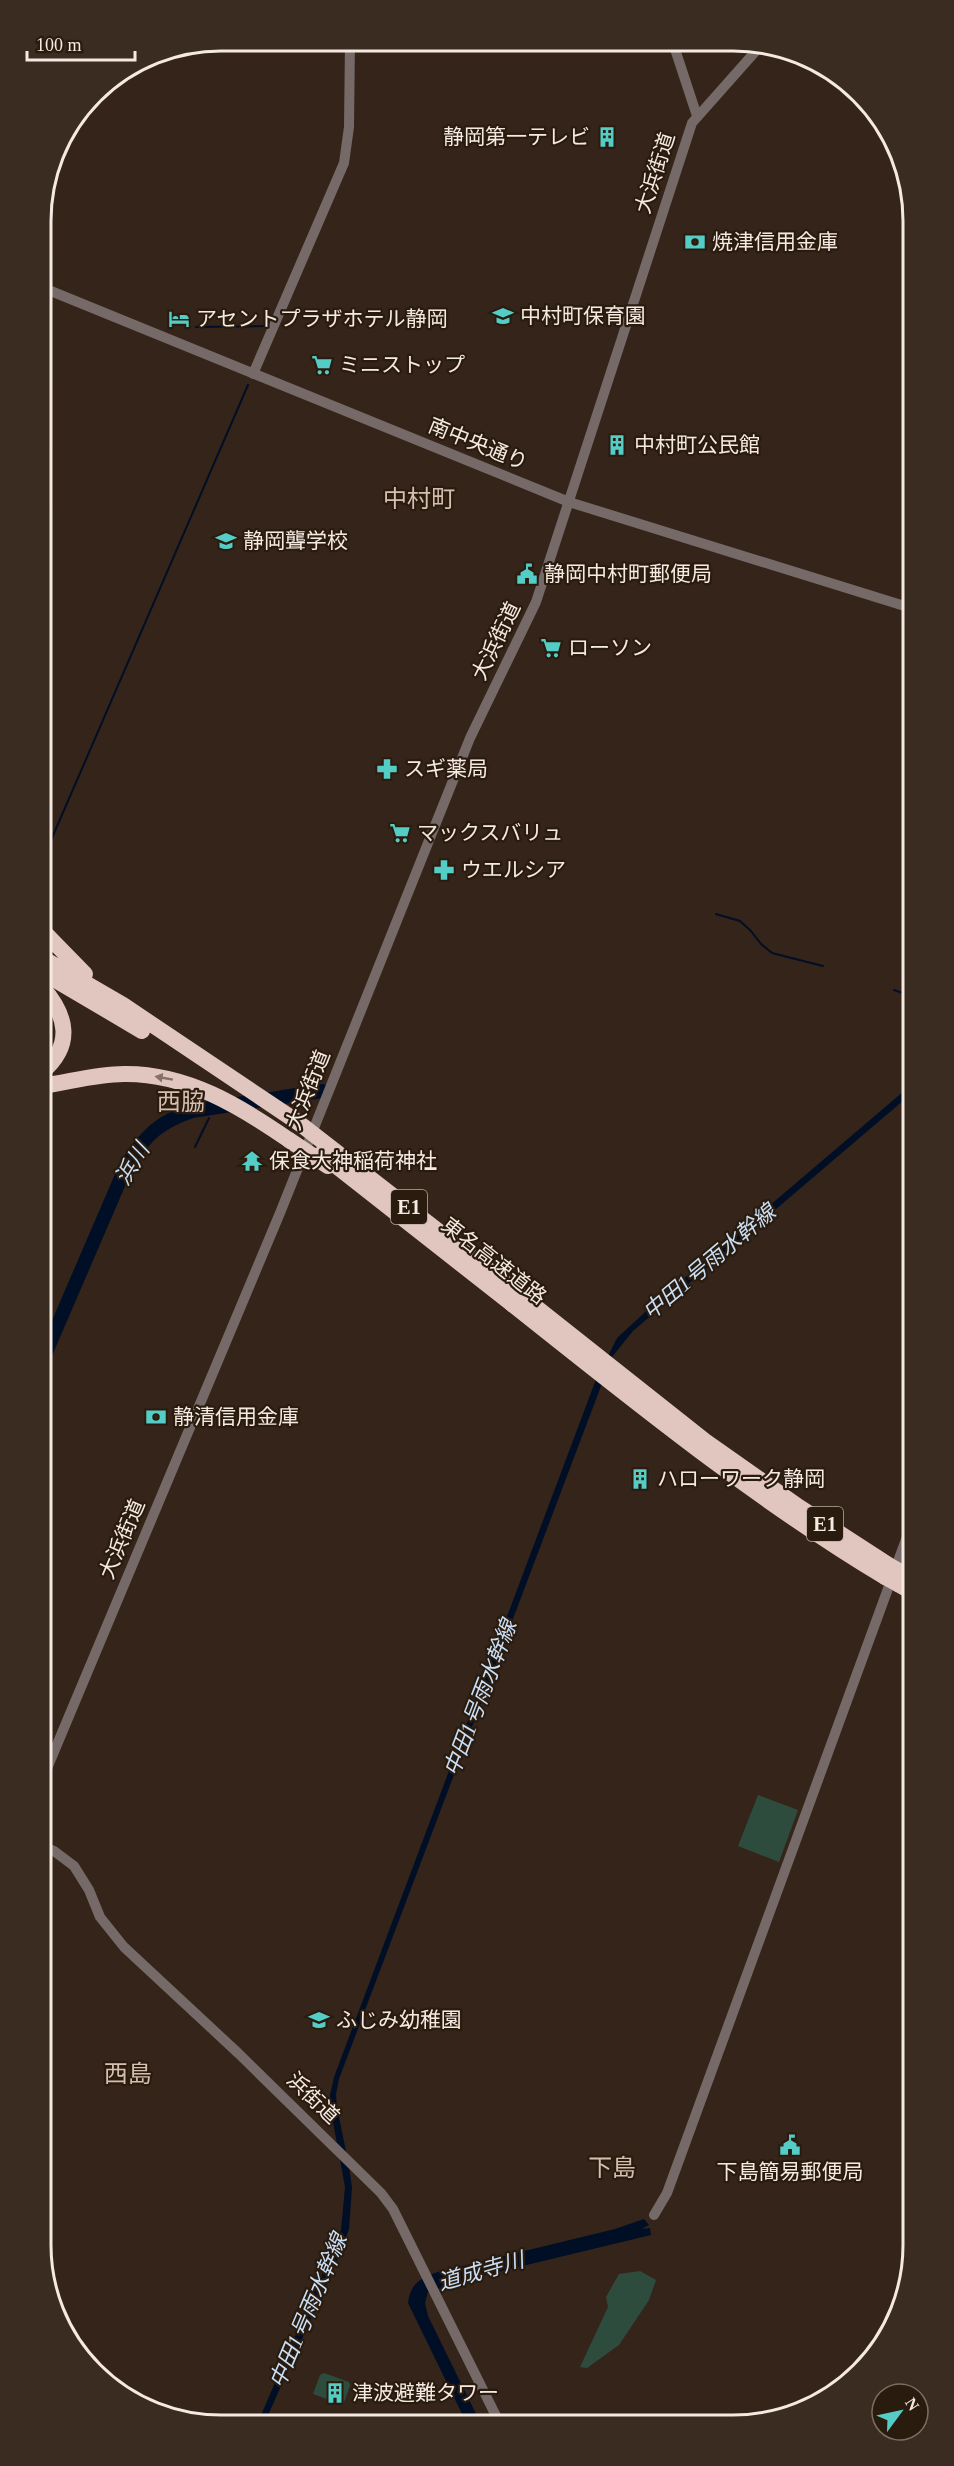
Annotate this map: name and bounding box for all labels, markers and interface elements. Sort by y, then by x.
scale bar [27,24,135,62]
text: 100 m [36,35,82,55]
place label: 静岡第一テレビ [443,125,590,149]
building icon: 静岡第一テレビ [595,125,619,149]
street label: 大浜街道 [631,129,679,217]
bank icon: 焼津信用金庫 [683,230,707,254]
place label: 焼津信用金庫 [712,230,838,254]
school or university icon: 中村町保育園 [491,304,515,328]
place label: 中村町保育園 [520,304,646,328]
hotel icon: アセントプラザホテル静岡 [167,307,191,331]
place label: アセントプラザホテル静岡 [196,307,448,331]
supermarket icon: ミニストップ [310,353,334,377]
place label: ミニストップ [339,353,465,377]
street label: 南中央通り [425,413,531,475]
building icon: 中村町公民館 [605,433,629,457]
place label: 中村町公民館 [634,433,760,457]
district label: 中村町 [383,486,455,512]
school or university icon: 静岡聾学校 [214,529,238,553]
place label: 静岡聾学校 [243,529,348,553]
public building icon: 静岡中村町郵便局 [515,562,539,586]
place label: 静岡中村町郵便局 [544,562,712,586]
street label: 大浜街道 [467,598,525,684]
supermarket icon: ローソン [539,636,563,660]
place label: ローソン [568,636,652,660]
pharmacy icon: スギ薬局 [375,757,399,781]
place label: スギ薬局 [404,757,488,781]
supermarket icon: マックスバリュ [388,821,412,845]
place label: マックスバリュ [417,821,563,845]
pharmacy icon: ウエルシア [432,858,456,882]
place label: ウエルシア [461,858,566,882]
street label: 大浜街道 [281,1047,335,1133]
one-way arrow [154,1074,173,1083]
district label: 西脇 [157,1089,205,1115]
water label: 浜川 [110,1137,155,1189]
temple icon: 保食大神稲荷神社 [240,1149,264,1173]
place label: 保食大神稲荷神社 [269,1149,437,1173]
road number: E1 [391,1190,427,1224]
water label: 中田1号雨水幹線 [638,1197,783,1325]
street label: 東名高速道路 [437,1213,551,1309]
bank icon: 静清信用金庫 [144,1405,168,1429]
place label: 静清信用金庫 [173,1405,299,1429]
building icon: ハローワーク静岡 [628,1467,652,1491]
place label: ハローワーク静岡 [657,1467,825,1491]
street label: 大浜街道 [95,1496,149,1582]
road number: E1 [807,1507,843,1541]
water label: 中田1号雨水幹線 [439,1614,522,1780]
school or university icon: ふじみ幼稚園 [307,2008,331,2032]
place label: ふじみ幼稚園 [336,2008,462,2032]
district label: 西島 [104,2061,152,2087]
street label: 浜街道 [282,2067,344,2129]
public building icon: 下島簡易郵便局 [778,2133,802,2157]
district label: 下島 [588,2155,636,2181]
place label: 下島簡易郵便局 [717,2160,864,2184]
water label: 中田1号雨水幹線 [264,2227,353,2392]
water label: 道成寺川 [435,2246,529,2295]
building icon: 津波避難タワー [323,2381,347,2405]
place label: 津波避難タワー [352,2381,499,2405]
north arrow [870,2382,930,2442]
text: N [902,2395,923,2414]

